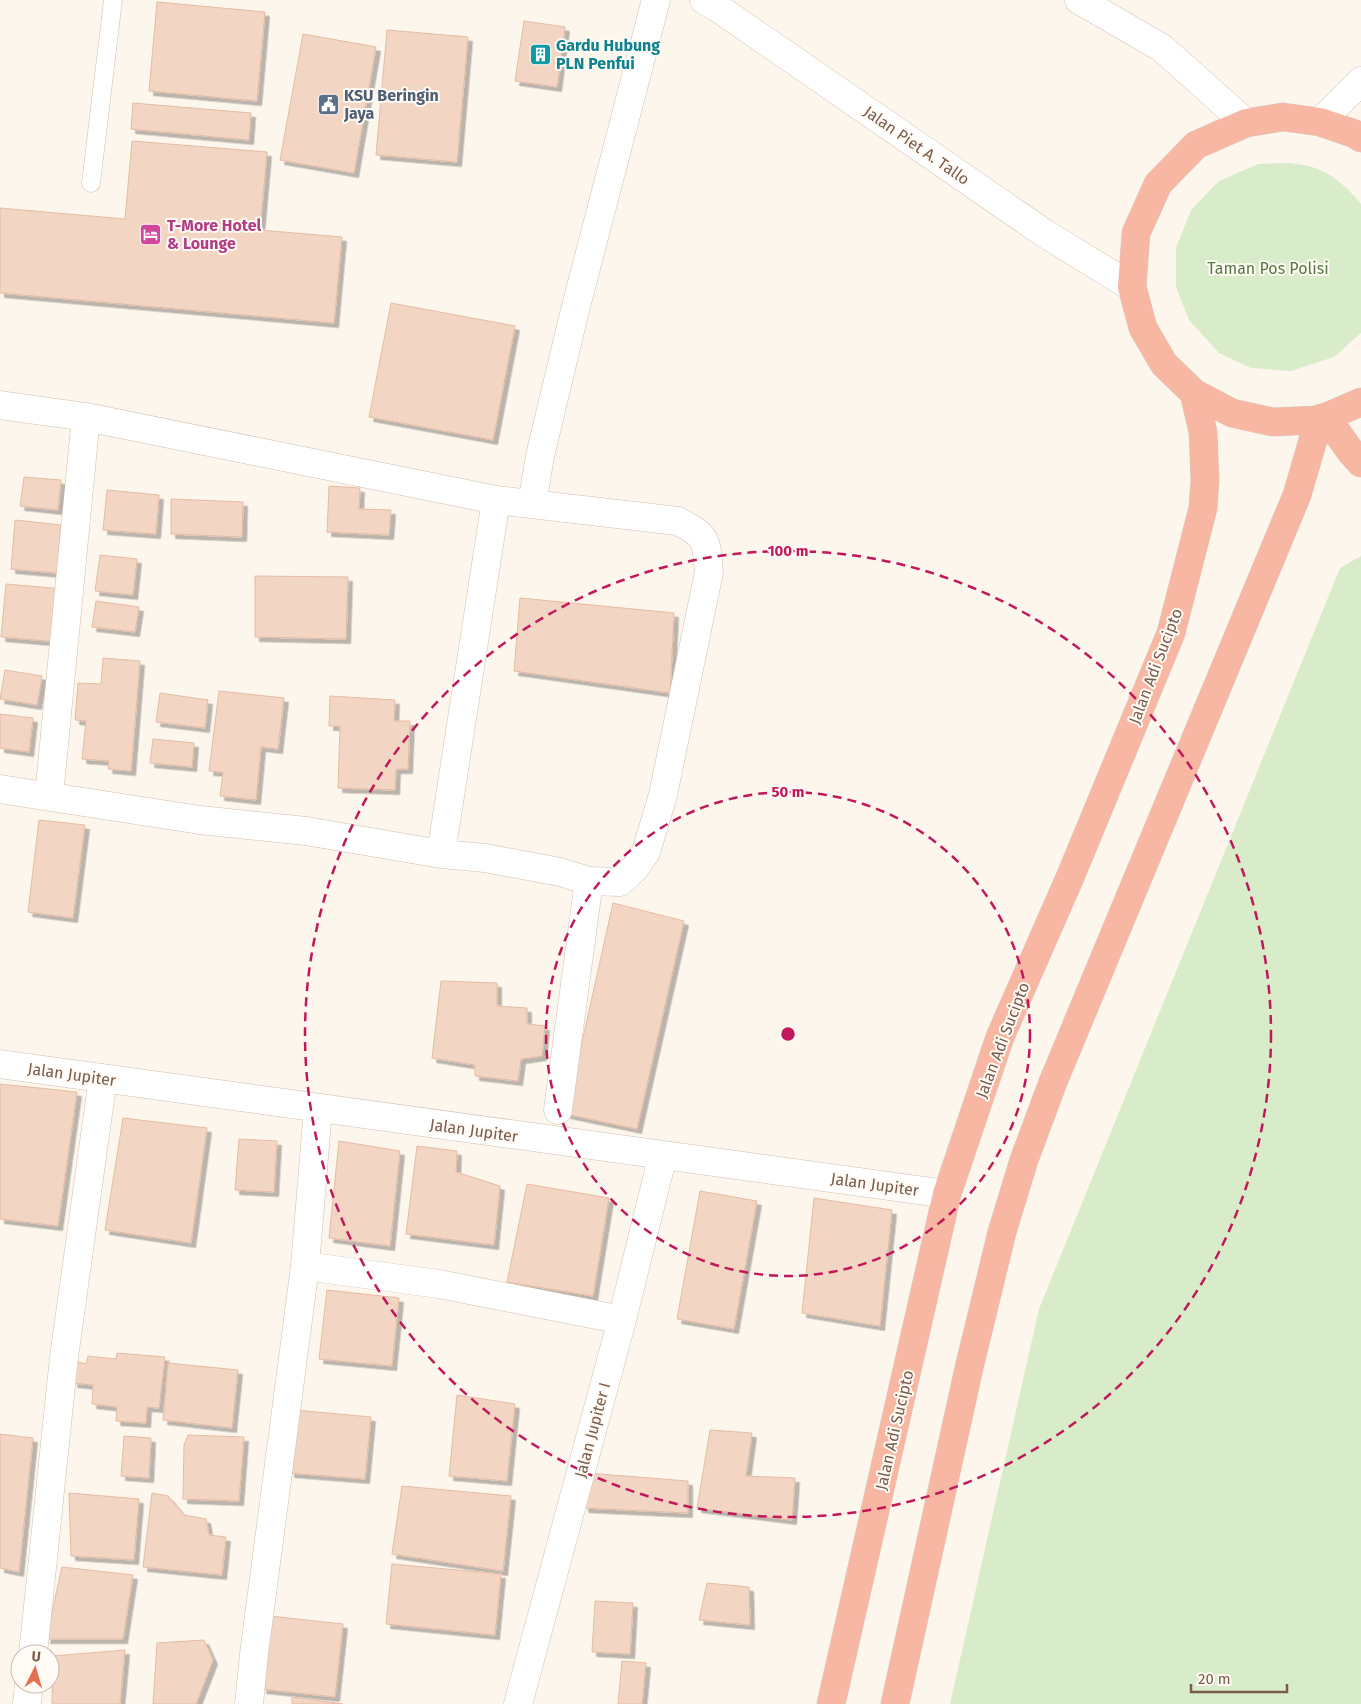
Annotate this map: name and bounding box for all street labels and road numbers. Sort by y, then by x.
street label: Jalan Piet A. Tallo [860,102,973,189]
street label: Jalan Adi Sucipto [1125,606,1186,727]
street label: Jalan Adi Sucipto [972,980,1033,1101]
street label: Jalan Jupiter [27,1059,118,1090]
street label: Jalan Jupiter [429,1115,520,1146]
street label: Jalan Jupiter [830,1169,921,1200]
street label: Jalan Adi Sucipto [871,1368,918,1492]
street label: Jalan Jupiter I [571,1380,614,1480]

